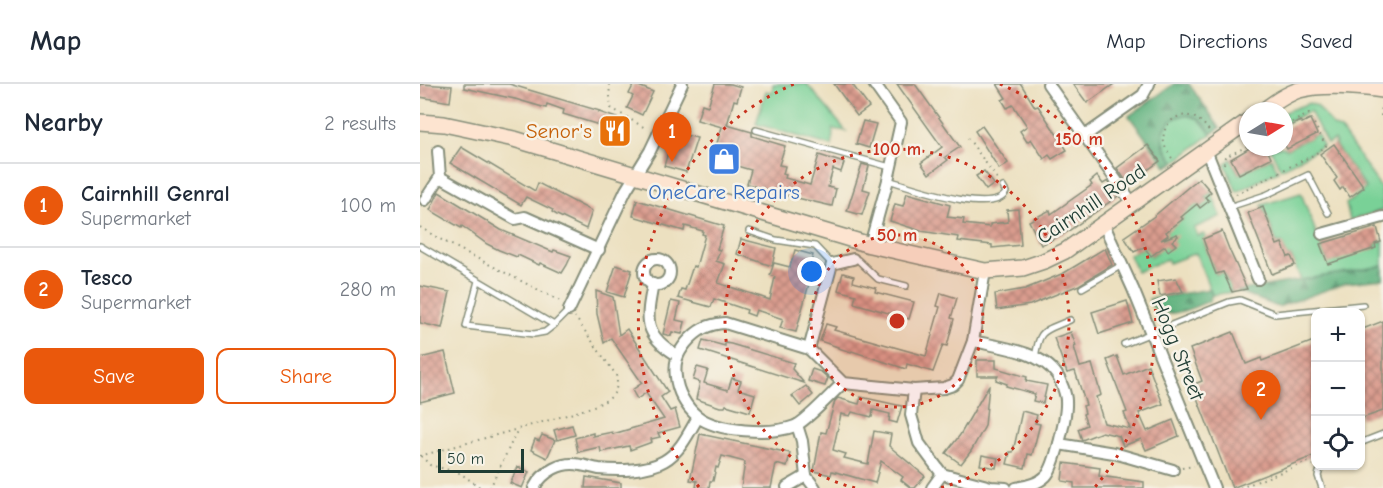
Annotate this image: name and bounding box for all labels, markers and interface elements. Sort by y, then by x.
text: Map [30,25,81,57]
text: Map [1106,29,1146,53]
text: Directions [1179,29,1268,53]
text: Saved [1301,29,1353,53]
north arrow [1239,102,1293,156]
text: Nearby [24,108,103,138]
text: 2 results [324,112,396,135]
pin: 1 [652,112,692,162]
restaurant icon: Senor's [597,113,633,149]
place label: Senor's [526,119,592,143]
text: 150 m [1055,129,1103,150]
text: 100 m [873,139,921,160]
shop icon: OneCare Repairs [706,141,742,177]
street label: Cairnhill Road [1032,159,1150,249]
place label: OneCare Repairs [648,180,800,204]
text: Cairnhill Genral [81,181,230,207]
text: 1 [40,194,47,217]
text: 100 m [341,194,396,217]
text: Supermarket [81,207,191,230]
text: 50 m [877,225,917,246]
your location [797,257,826,286]
text: Tesco [81,265,133,291]
text: 2 [39,278,48,301]
text: 280 m [340,278,396,301]
text: Supermarket [81,291,191,314]
street label: Hogg Street [1147,294,1210,405]
map controls [1311,308,1365,470]
button: + [1311,308,1365,362]
centre of rings [887,311,907,331]
button: Save [24,348,204,404]
button: Share [216,348,396,404]
button: − [1311,362,1365,416]
pin: 2 [1242,370,1280,420]
button: locate [1311,416,1365,470]
scale bar [438,446,524,474]
text: 50 m [447,450,484,468]

